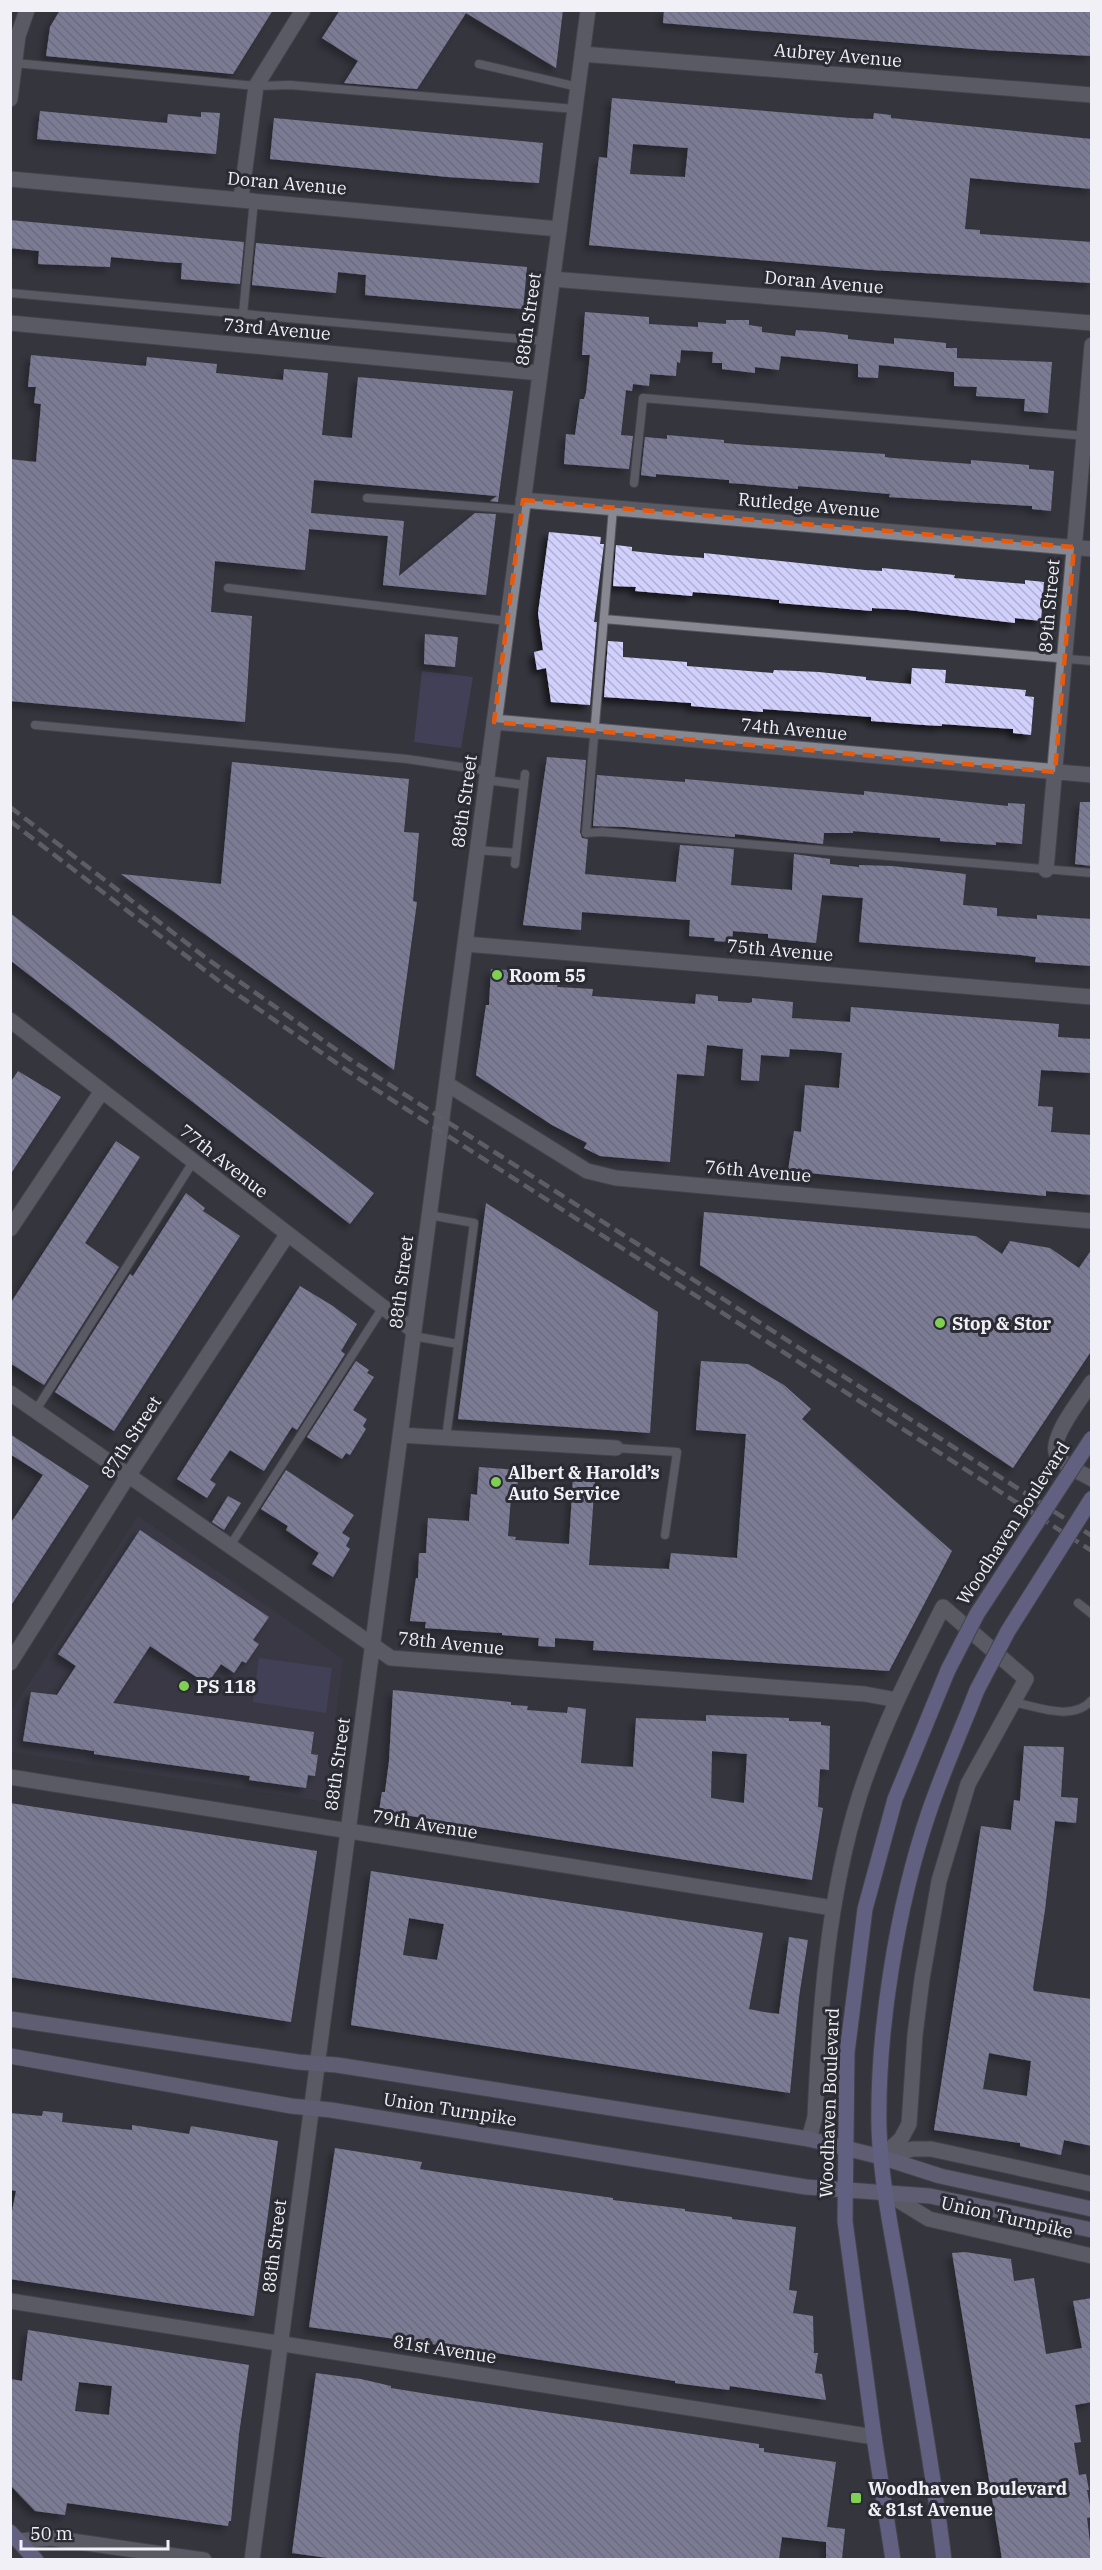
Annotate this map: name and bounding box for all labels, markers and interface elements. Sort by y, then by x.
street label: Aubrey Avenue [773,38,903,72]
street label: Doran Avenue [226,166,348,200]
street label: Doran Avenue [763,265,885,299]
street label: 88th Street [510,271,546,367]
street label: 73rd Avenue [222,313,332,345]
street label: Rutledge Avenue [737,487,881,523]
street label: 89th Street [1033,558,1065,654]
street label: 74th Avenue [740,713,848,745]
street label: 88th Street [446,753,482,849]
street label: 75th Avenue [726,934,834,966]
place label: Room 55 [509,964,586,987]
marker: Room 55 [490,968,504,982]
street label: 77th Avenue [175,1119,273,1203]
street label: 76th Avenue [704,1155,812,1187]
street label: 88th Street [384,1234,418,1330]
place label: Stop & Stor [952,1312,1051,1335]
marker: Stop & Stor [933,1316,947,1330]
street label: 87th Street [96,1391,166,1483]
street label: Woodhaven Boulevard [952,1437,1075,1609]
place label: Albert & Harold’s Auto Service [508,1461,660,1505]
marker: Albert & Harold’s Auto Service [489,1475,503,1489]
street label: 78th Avenue [397,1626,505,1660]
place label: PS 118 [196,1675,256,1698]
marker: PS 118 [177,1679,191,1693]
street label: 88th Street [319,1716,355,1812]
street label: 79th Avenue [371,1804,479,1844]
street label: Woodhaven Boulevard [814,2007,844,2199]
street label: Union Turnpike [382,2087,518,2131]
street label: Union Turnpike [939,2191,1075,2243]
street label: 88th Street [257,2198,291,2294]
street label: 81st Avenue [392,2330,498,2368]
place label: Woodhaven Boulevard & 81st Avenue [868,2477,1067,2521]
marker: Woodhaven Boulevard & 81st Avenue [849,2491,863,2505]
scale bar [21,2513,168,2551]
text: 50 m [30,2522,73,2545]

